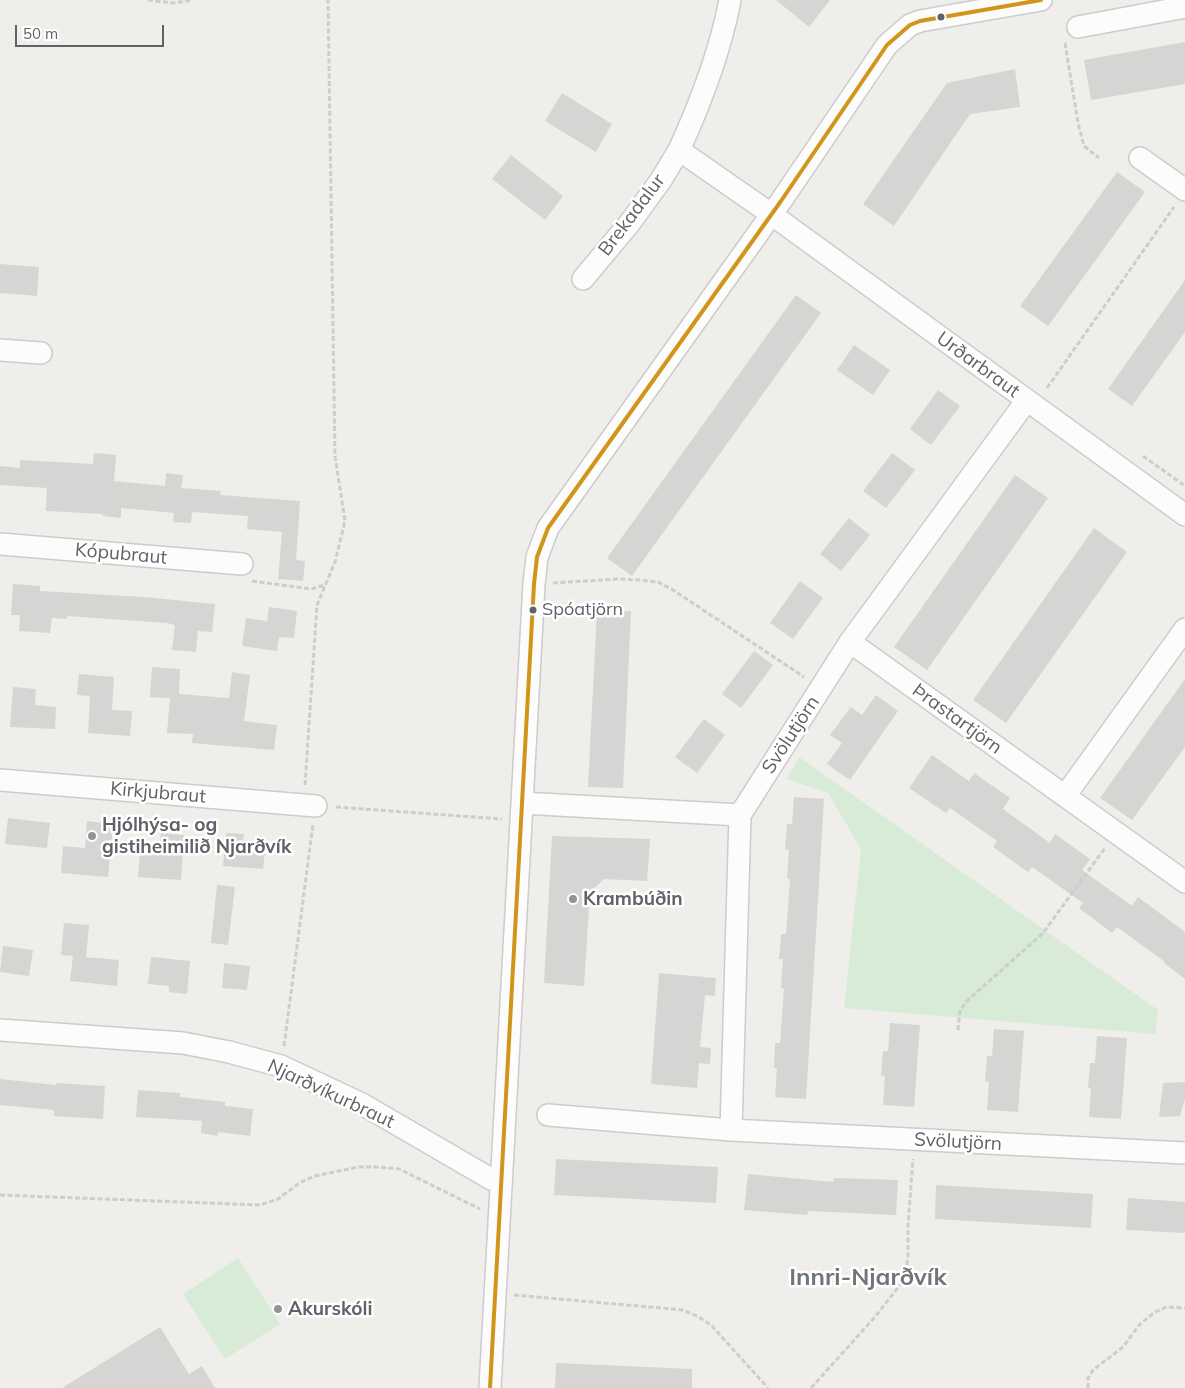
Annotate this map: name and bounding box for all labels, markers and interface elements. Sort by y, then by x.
unlabelled marker [936,12,946,22]
scale bar [18,15,166,47]
text: 50 m [23,24,58,43]
street label: Brekadalur [594,170,670,260]
street label: Urðarbraut [932,327,1024,403]
street label: Kópubraut [74,539,168,569]
place label: Spóatjörn [542,599,623,621]
marker: Spóatjörn [528,605,538,615]
street label: Þrastartjörn [908,679,1006,759]
street label: Svölutjörn [757,692,825,778]
street label: Kirkjubraut [109,777,207,809]
place label: Hjólhýsa- og gistiheimilið Njarðvík [102,814,291,858]
marker: Hjólhýsa- og gistiheimilið Njarðvík [86,830,98,842]
place label: Krambúðin [583,888,683,910]
marker: Krambúðin [567,893,579,905]
street label: Njarðvíkurbraut [264,1055,398,1133]
street label: Svölutjörn [913,1128,1003,1156]
district label: Innri-Njarðvík [789,1264,947,1292]
place label: Akurskóli [288,1298,372,1320]
marker: Akurskóli [272,1303,284,1315]

